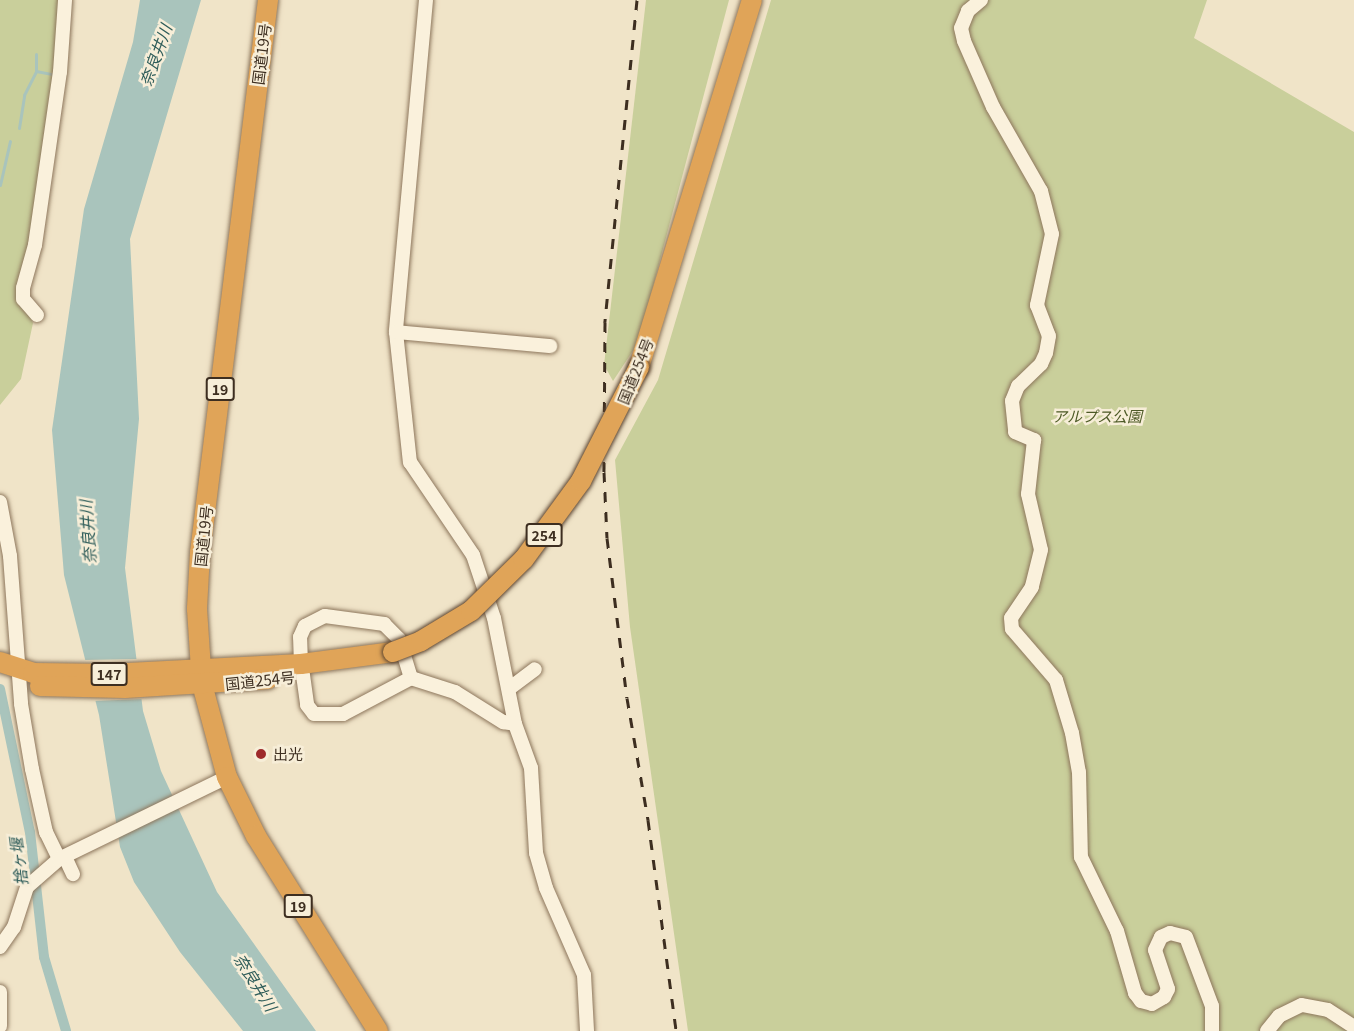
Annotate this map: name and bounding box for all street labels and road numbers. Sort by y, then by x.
street label: 国道19号 [248,22,274,86]
street label: 国道254号 [614,335,656,407]
road number: 19 [205,378,235,400]
street label: 国道19号 [191,504,215,568]
road number: 254 [524,524,564,546]
road number: 147 [90,663,128,685]
street label: 国道254号 [224,667,296,693]
road number: 19 [283,895,313,917]

